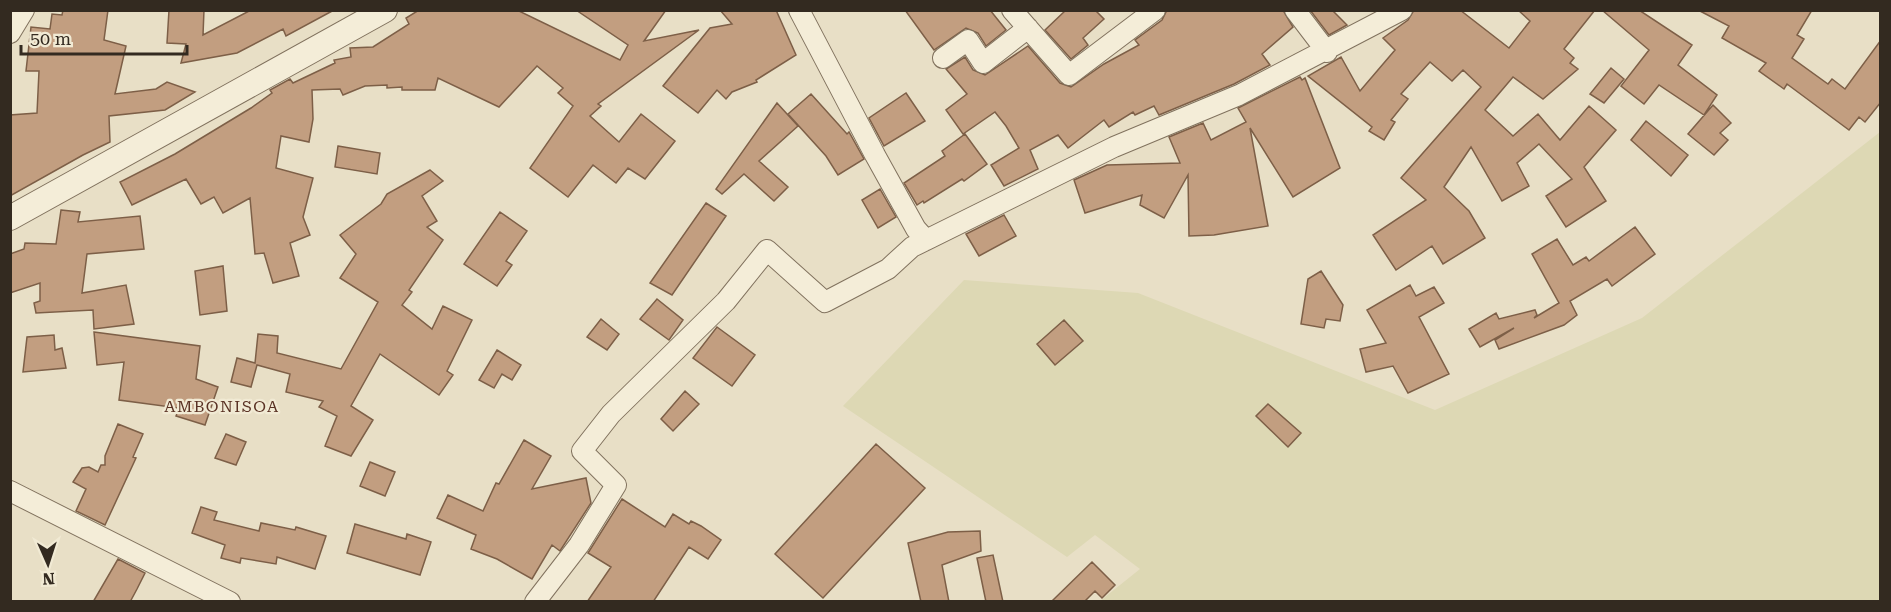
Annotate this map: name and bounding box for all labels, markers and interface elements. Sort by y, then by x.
scale bar [21,18,188,56]
text: 50 m [30,28,71,49]
district label: AMBONISOA [164,397,280,416]
north arrow [18,534,78,594]
text: N [42,569,55,588]

